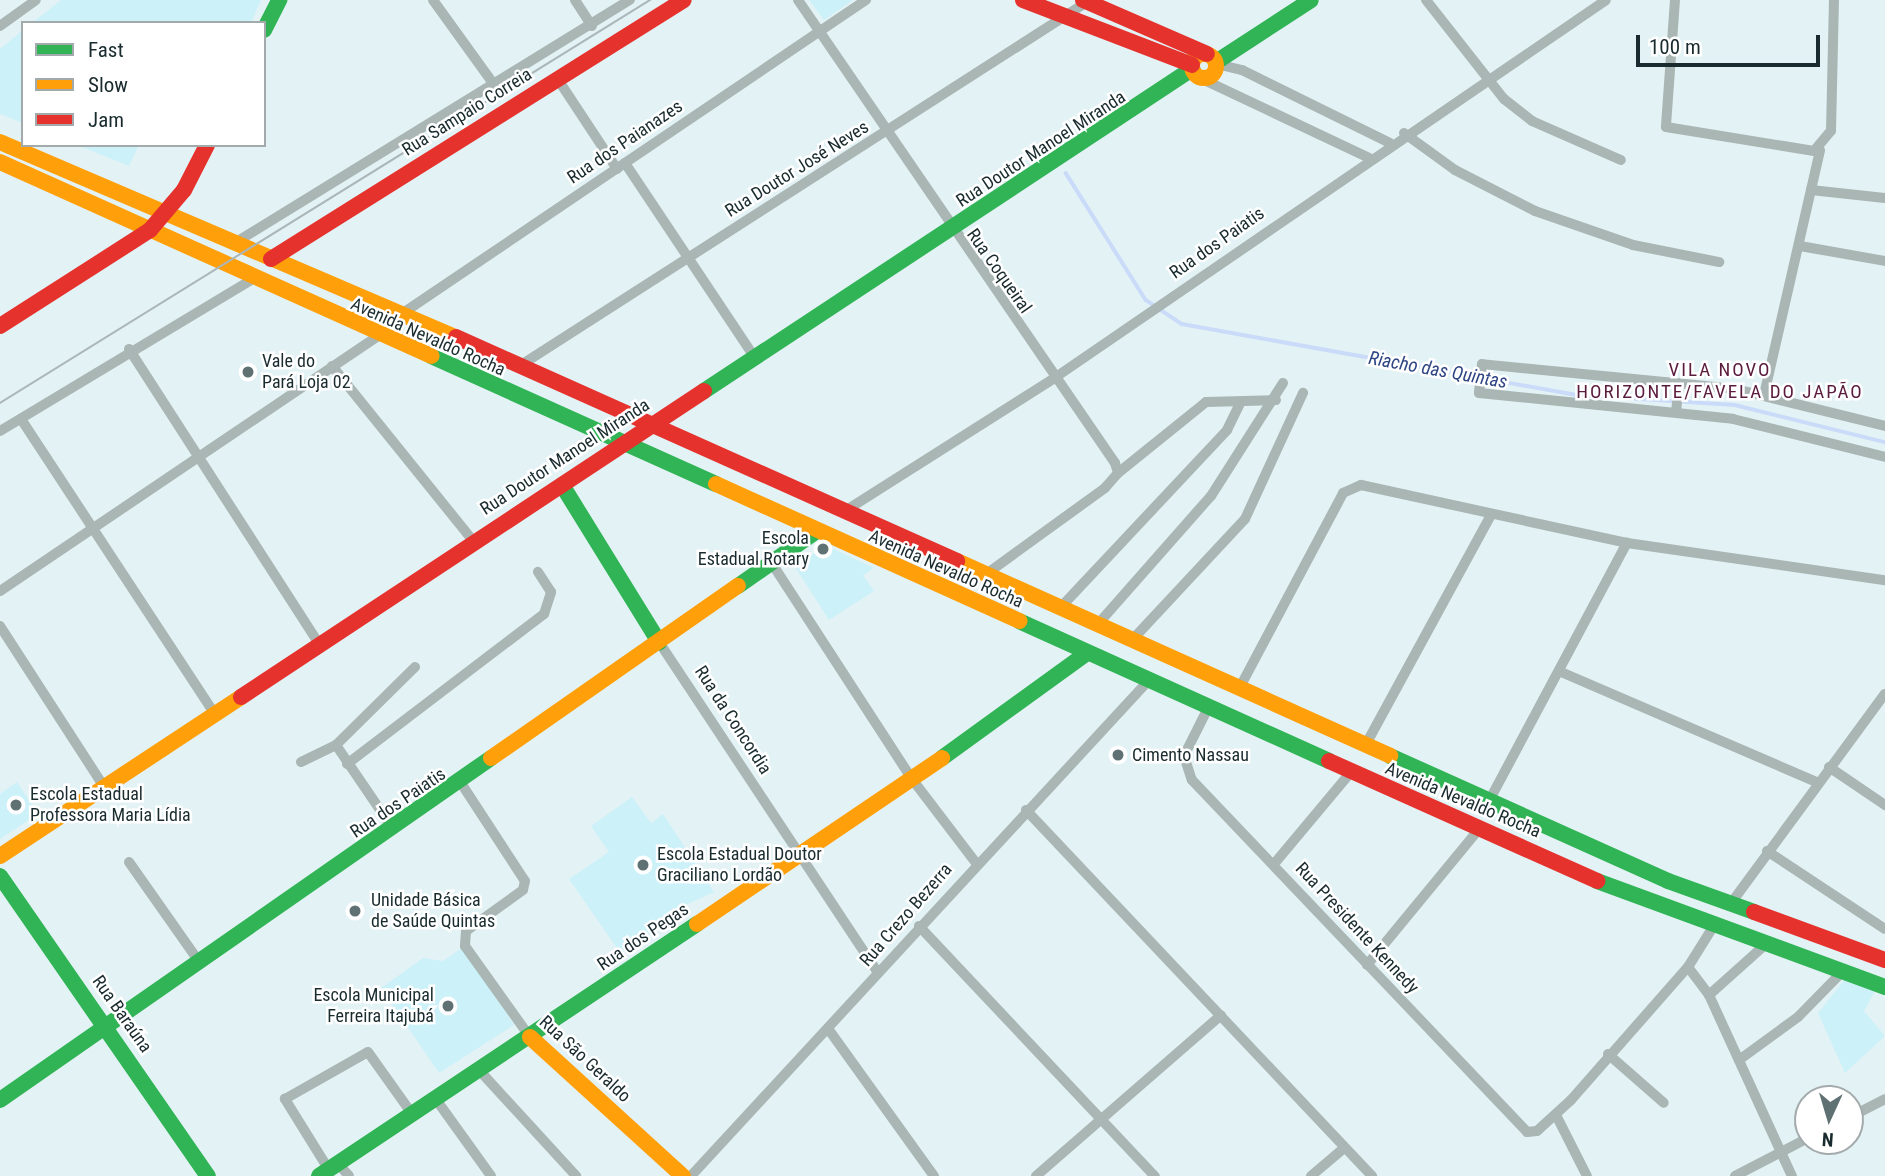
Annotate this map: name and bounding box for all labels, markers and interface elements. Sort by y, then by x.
legend [21,21,266,147]
scale bar [1640,21,1824,65]
text: 100 m [1649,35,1701,59]
text: Fast [88,38,124,62]
street label: Rua Sampaio Correia [398,63,536,161]
text: Slow [88,73,128,97]
street label: Rua Doutor Manoel Miranda [952,86,1130,212]
street label: Rua dos Paianazes [563,95,687,189]
text: Jam [88,108,124,132]
street label: Rua Doutor José Neves [721,116,873,222]
street label: Rua dos Paiatis [1166,203,1268,283]
street label: Rua Coqueiral [962,224,1036,318]
street label: Avenida Nevaldo Rocha [348,293,508,381]
water label: Riacho das Quintas [1367,347,1509,393]
place label: Vale do Pará Loja 02 [262,351,351,394]
district label: VILA NOVO HORIZONTE/FAVELA DO JAPÃO [1579,359,1861,403]
marker: Vale do Pará Loja 02 [240,364,256,380]
street label: Rua Doutor Manoel Miranda [476,394,654,520]
street label: Avenida Nevaldo Rocha [866,525,1026,613]
place label: Escola Estadual Rotary [698,528,809,570]
marker: Escola Estadual Rotary [815,541,831,557]
street label: Rua da Concordia [690,662,776,778]
place label: Cimento Nassau [1132,744,1249,766]
marker: Cimento Nassau [1110,747,1126,763]
street label: Avenida Nevaldo Rocha [1382,758,1544,842]
street label: Rua dos Paiatis [346,763,450,843]
place label: Escola Estadual Professora Maria Lídia [30,784,191,826]
marker: Escola Estadual Professora Maria Lídia [8,797,24,813]
place label: Escola Estadual Doutor Graciliano Lordão [657,844,822,886]
marker: Escola Estadual Doutor Graciliano Lordão [635,857,651,873]
street label: Rua Presidente Kennedy [1291,858,1423,998]
street label: Rua Crezo Bezerra [855,859,957,971]
place label: Unidade Básica de Saúde Quintas [371,890,495,932]
street label: Rua dos Pegas [593,899,693,975]
marker: Unidade Básica de Saúde Quintas [345,901,365,921]
street label: Rua Baraúna [88,971,156,1057]
place label: Escola Municipal Ferreira Itajubá [313,985,434,1028]
marker: Escola Municipal Ferreira Itajubá [440,998,456,1014]
street label: Rua São Geraldo [535,1011,635,1107]
north arrow [1794,1085,1864,1155]
text: N [1821,1128,1834,1151]

